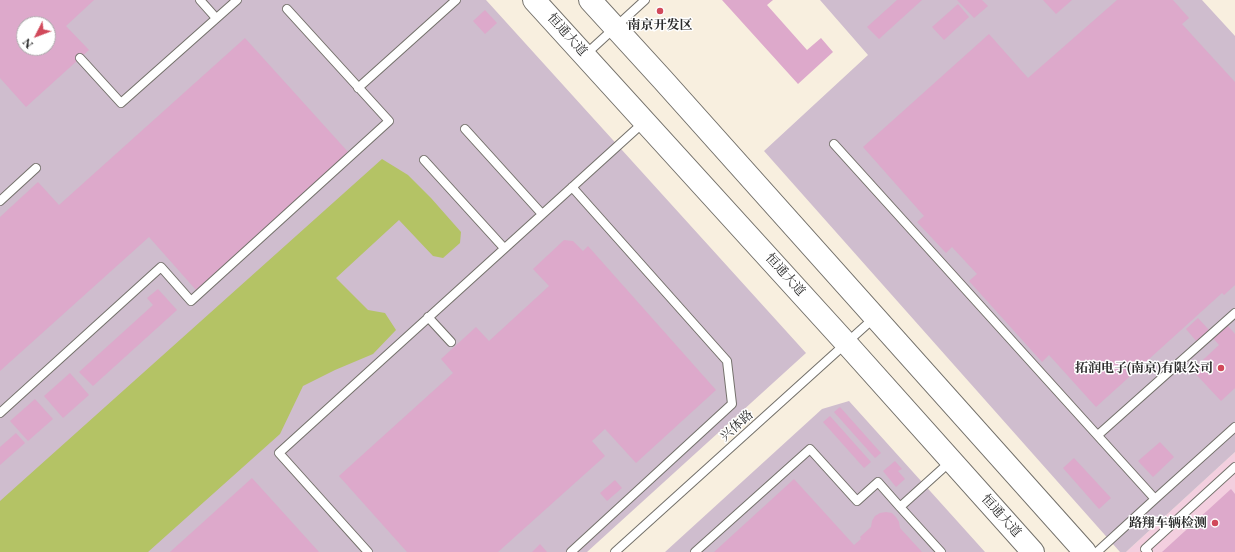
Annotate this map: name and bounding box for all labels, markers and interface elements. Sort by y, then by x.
marker: 南京开发区 [655,6,665,16]
street label: 恒通大道 [544,10,590,60]
north arrow [16,16,56,56]
place label: 南京开发区 [628,17,692,33]
text: N [20,35,36,51]
street label: 恒通大道 [762,250,808,300]
place label: 拓润电子(南京)有限公司 [1075,360,1213,376]
marker: 拓润电子(南京)有限公司 [1216,363,1226,373]
street label: 兴体路 [717,407,757,445]
street label: 恒通大道 [978,491,1024,541]
place label: 路翔车辆检测 [1129,515,1207,531]
marker: 路翔车辆检测 [1210,518,1220,528]

